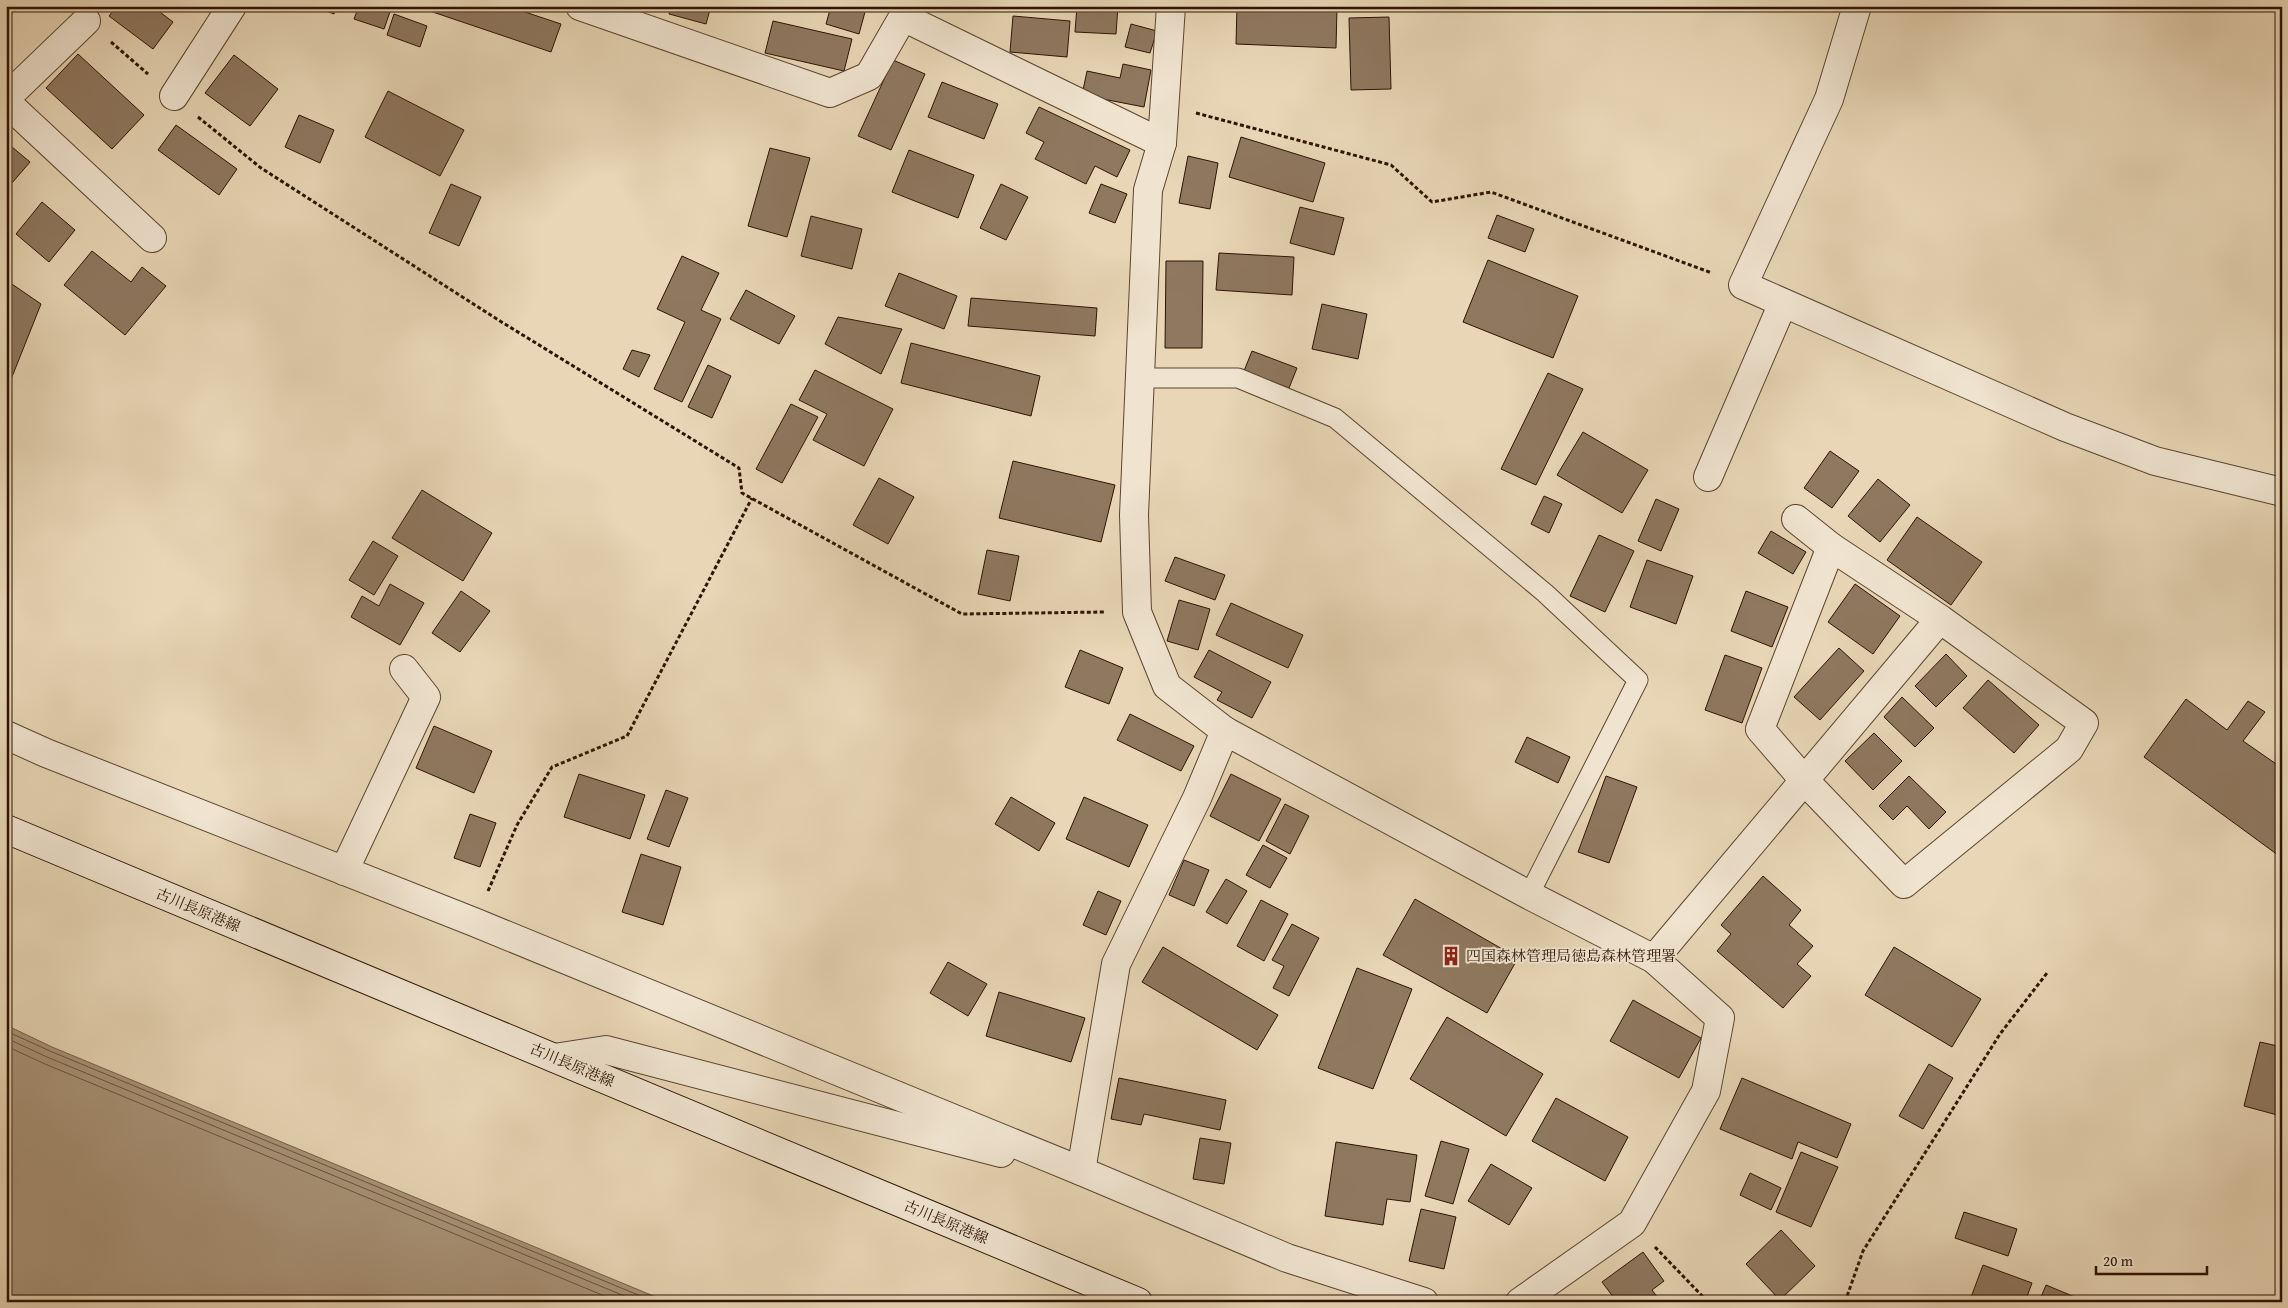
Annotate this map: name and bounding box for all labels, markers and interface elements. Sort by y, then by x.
street label: 古川長原港線 [153,882,244,937]
building icon: 四国森林管理局徳島森林管理署 [1440,945,1462,967]
place label: 四国森林管理局徳島森林管理署 [1466,945,1676,966]
street label: 古川長原港線 [527,1037,618,1092]
street label: 古川長原港線 [901,1194,992,1249]
scale bar [2096,1243,2207,1275]
text: 20 m [2103,1250,2134,1271]

